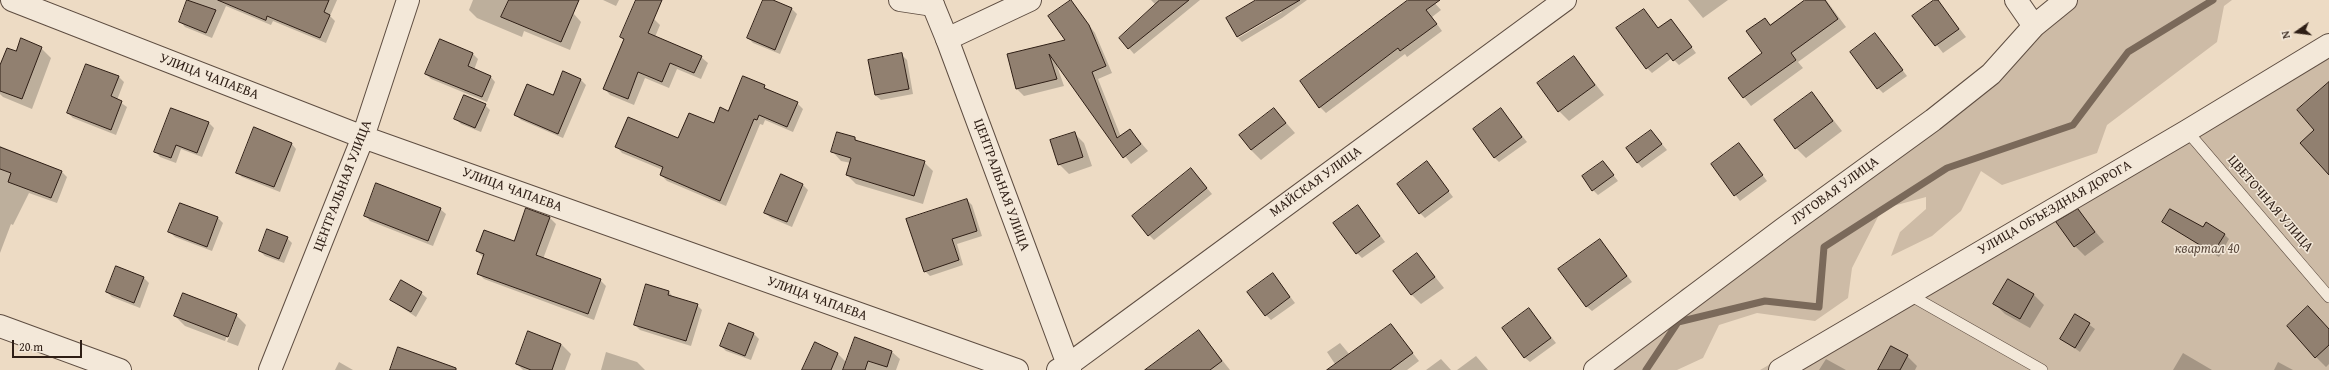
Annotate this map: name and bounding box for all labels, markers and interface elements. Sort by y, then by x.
north arrow [2277,12,2317,52]
text: N [2277,29,2294,40]
street label: УЛИЦА ЧАПАЕВА [157,50,261,104]
street label: ЦЕНТРАЛЬНАЯ УЛИЦА [969,117,1033,253]
street label: ЦЕНТРАЛЬНАЯ УЛИЦА [310,118,376,254]
street label: МАЙСКАЯ УЛИЦА [1267,143,1365,221]
street label: ЦВЕТОЧНАЯ УЛИЦА [2224,152,2316,256]
street label: ЛУГОВАЯ УЛИЦА [1788,153,1882,229]
street label: УЛИЦА ОБЪЕЗДНАЯ ДОРОГА [1975,157,2135,259]
street label: УЛИЦА ЧАПАЕВА [460,164,564,216]
park label: квартал 40 [2175,241,2239,257]
street label: УЛИЦА ЧАПАЕВА [765,273,869,325]
scale bar [14,332,84,358]
text: 20 m [19,338,43,355]

